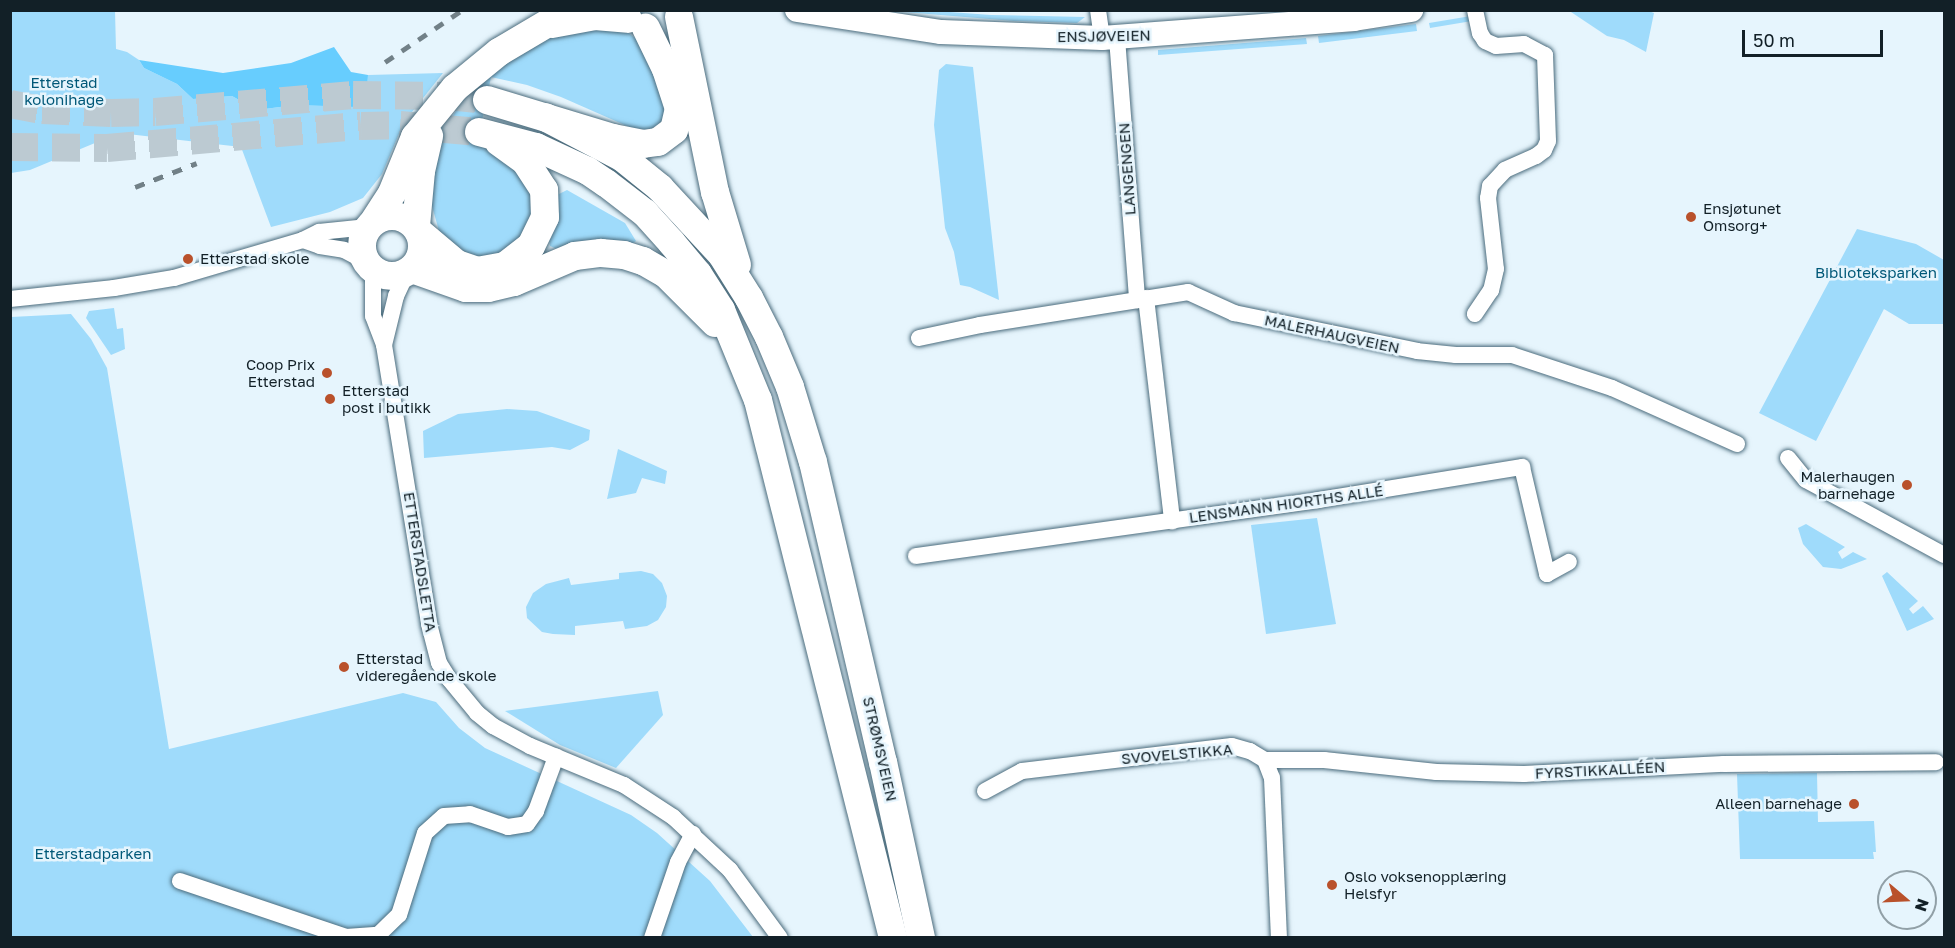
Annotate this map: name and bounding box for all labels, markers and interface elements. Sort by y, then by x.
scale bar [1745,18,1886,56]
street label: ENSJØVEIEN [1057,26,1151,46]
text: 50 m [1753,29,1795,51]
park label: Etterstad kolonihage [24,73,104,108]
street label: LANGENGEN [1115,122,1139,216]
place label: Ensjøtunet Omsorg+ [1703,199,1781,234]
marker: Ensjøtunet Omsorg+ [1684,210,1698,224]
place label: Etterstad skole [200,250,309,268]
marker: Etterstad skole [181,252,195,266]
park label: Biblioteksparken [1815,264,1937,282]
street label: MALERHAUGVEIEN [1263,311,1401,357]
place label: Coop Prix Etterstad [246,355,315,390]
marker: Coop Prix Etterstad [320,366,334,380]
place label: Etterstad post i butikk [342,381,431,416]
marker: Etterstad post i butikk [323,392,337,406]
place label: Malerhaugen barnehage [1801,467,1895,502]
marker: Malerhaugen barnehage [1900,478,1914,492]
street label: LENSMANN HIORTHS ALLÉ [1188,481,1384,527]
street label: ETTERSTADSLETTA [400,491,440,633]
place label: Etterstad videregående skole [356,649,497,684]
marker: Etterstad videregående skole [337,660,351,674]
street label: STRØMSVEIEN [859,695,901,803]
street label: SVOVELSTIKKA [1120,740,1234,768]
street label: FYRSTIKKALLÉEN [1534,758,1666,782]
place label: Alleen barnehage [1715,795,1842,813]
marker: Alleen barnehage [1847,797,1861,811]
park label: Etterstadparken [35,845,151,863]
place label: Oslo voksenopplæring Helsfyr [1344,867,1506,902]
north arrow [1877,870,1937,930]
marker: Oslo voksenopplæring Helsfyr [1325,878,1339,892]
text: N [1911,896,1934,914]

